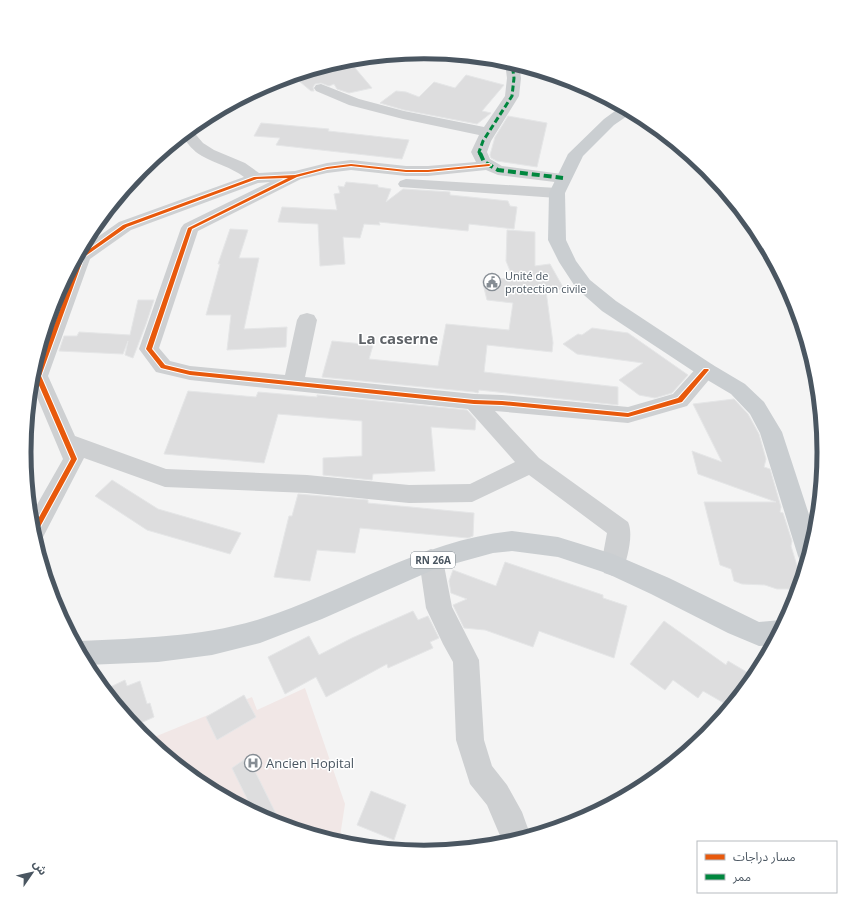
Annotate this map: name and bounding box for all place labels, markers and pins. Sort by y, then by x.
place label: Unité de protection civile [505,268,586,296]
public building icon: Unité de protection civile [482,272,502,292]
hospital icon: Ancien Hopital [243,753,263,773]
place label: Ancien Hopital [266,754,354,772]

